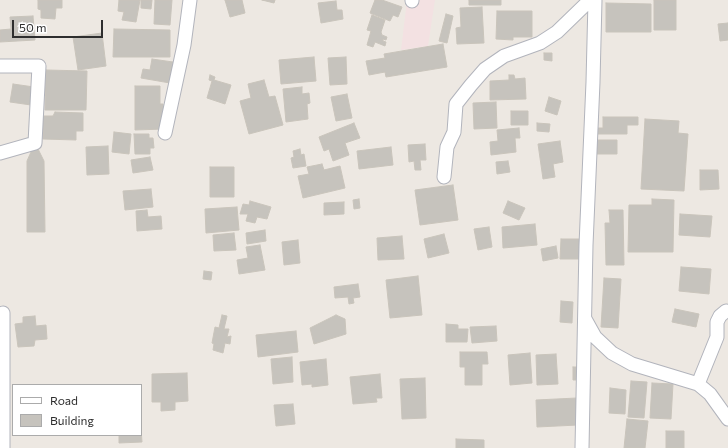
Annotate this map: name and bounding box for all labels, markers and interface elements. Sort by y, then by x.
scale bar [14,12,105,38]
text: 50 m [19,20,47,34]
legend [12,384,142,436]
text: Road [50,393,78,407]
text: Building [50,413,94,427]

